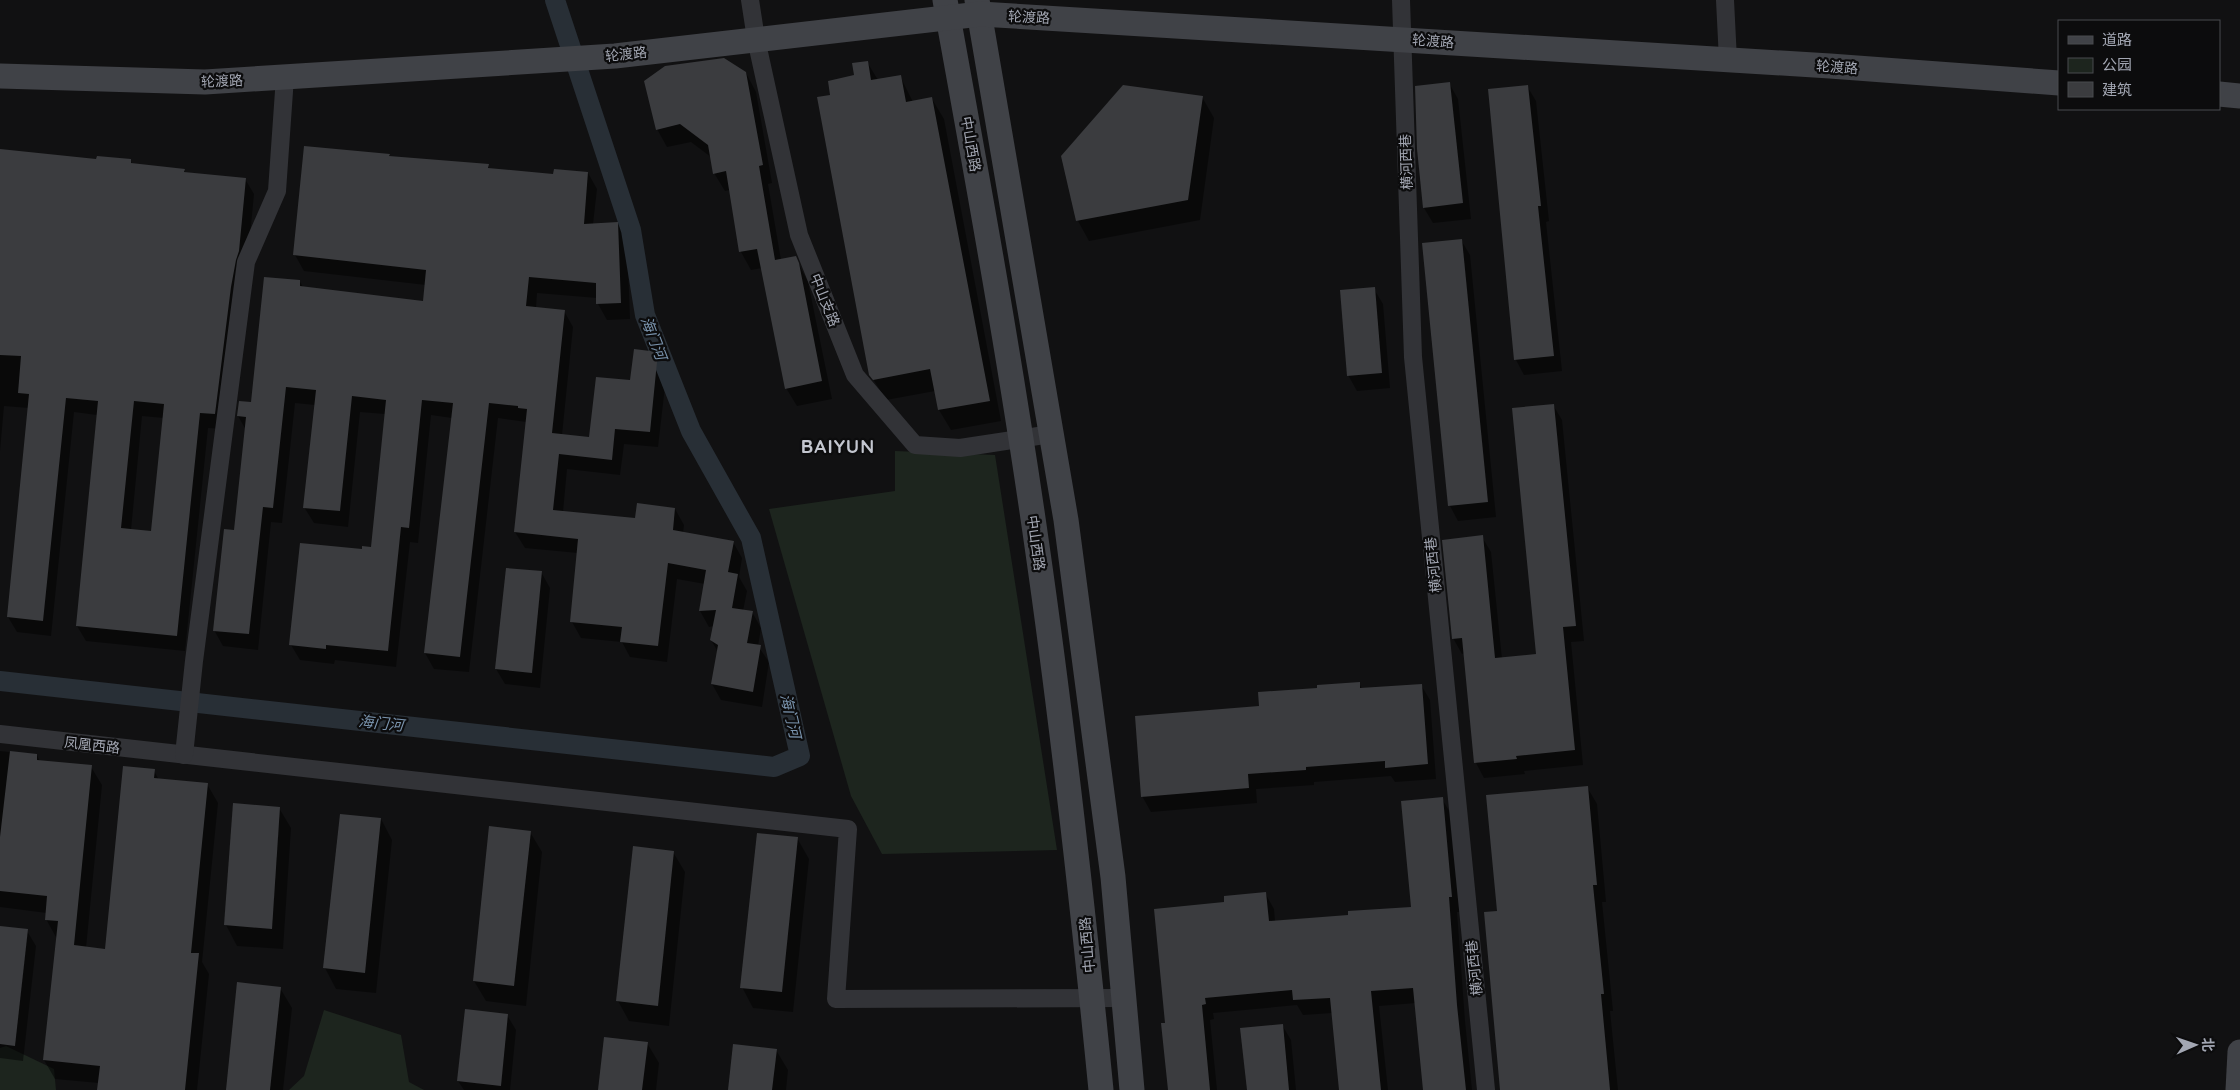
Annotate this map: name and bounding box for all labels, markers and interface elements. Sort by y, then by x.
street label: 轮渡路 [1008,7,1050,27]
legend [2058,20,2220,110]
text: 道路 [2102,30,2132,49]
street label: 轮渡路 [1411,31,1455,51]
street label: 轮渡路 [604,43,648,65]
text: 公园 [2102,55,2132,74]
street label: 轮渡路 [1815,57,1859,77]
street label: 轮渡路 [201,71,243,91]
text: 建筑 [2102,80,2132,99]
street label: 中山西路 [957,115,985,173]
street label: 横河西巷 [1396,134,1416,190]
street label: 中山支路 [806,271,844,329]
water label: 海门河 [637,314,672,365]
district label: BAIYUN [801,434,875,458]
street label: 中山西路 [1023,514,1049,572]
street label: 横河西巷 [1421,536,1445,594]
water label: 海门河 [777,692,806,743]
water label: 海门河 [358,711,407,735]
street label: 凤凰西路 [63,733,121,757]
street label: 中山西路 [1076,916,1098,974]
street label: 横河西巷 [1462,939,1486,997]
north arrow [2170,1020,2220,1070]
text: 北 [2199,1037,2217,1052]

